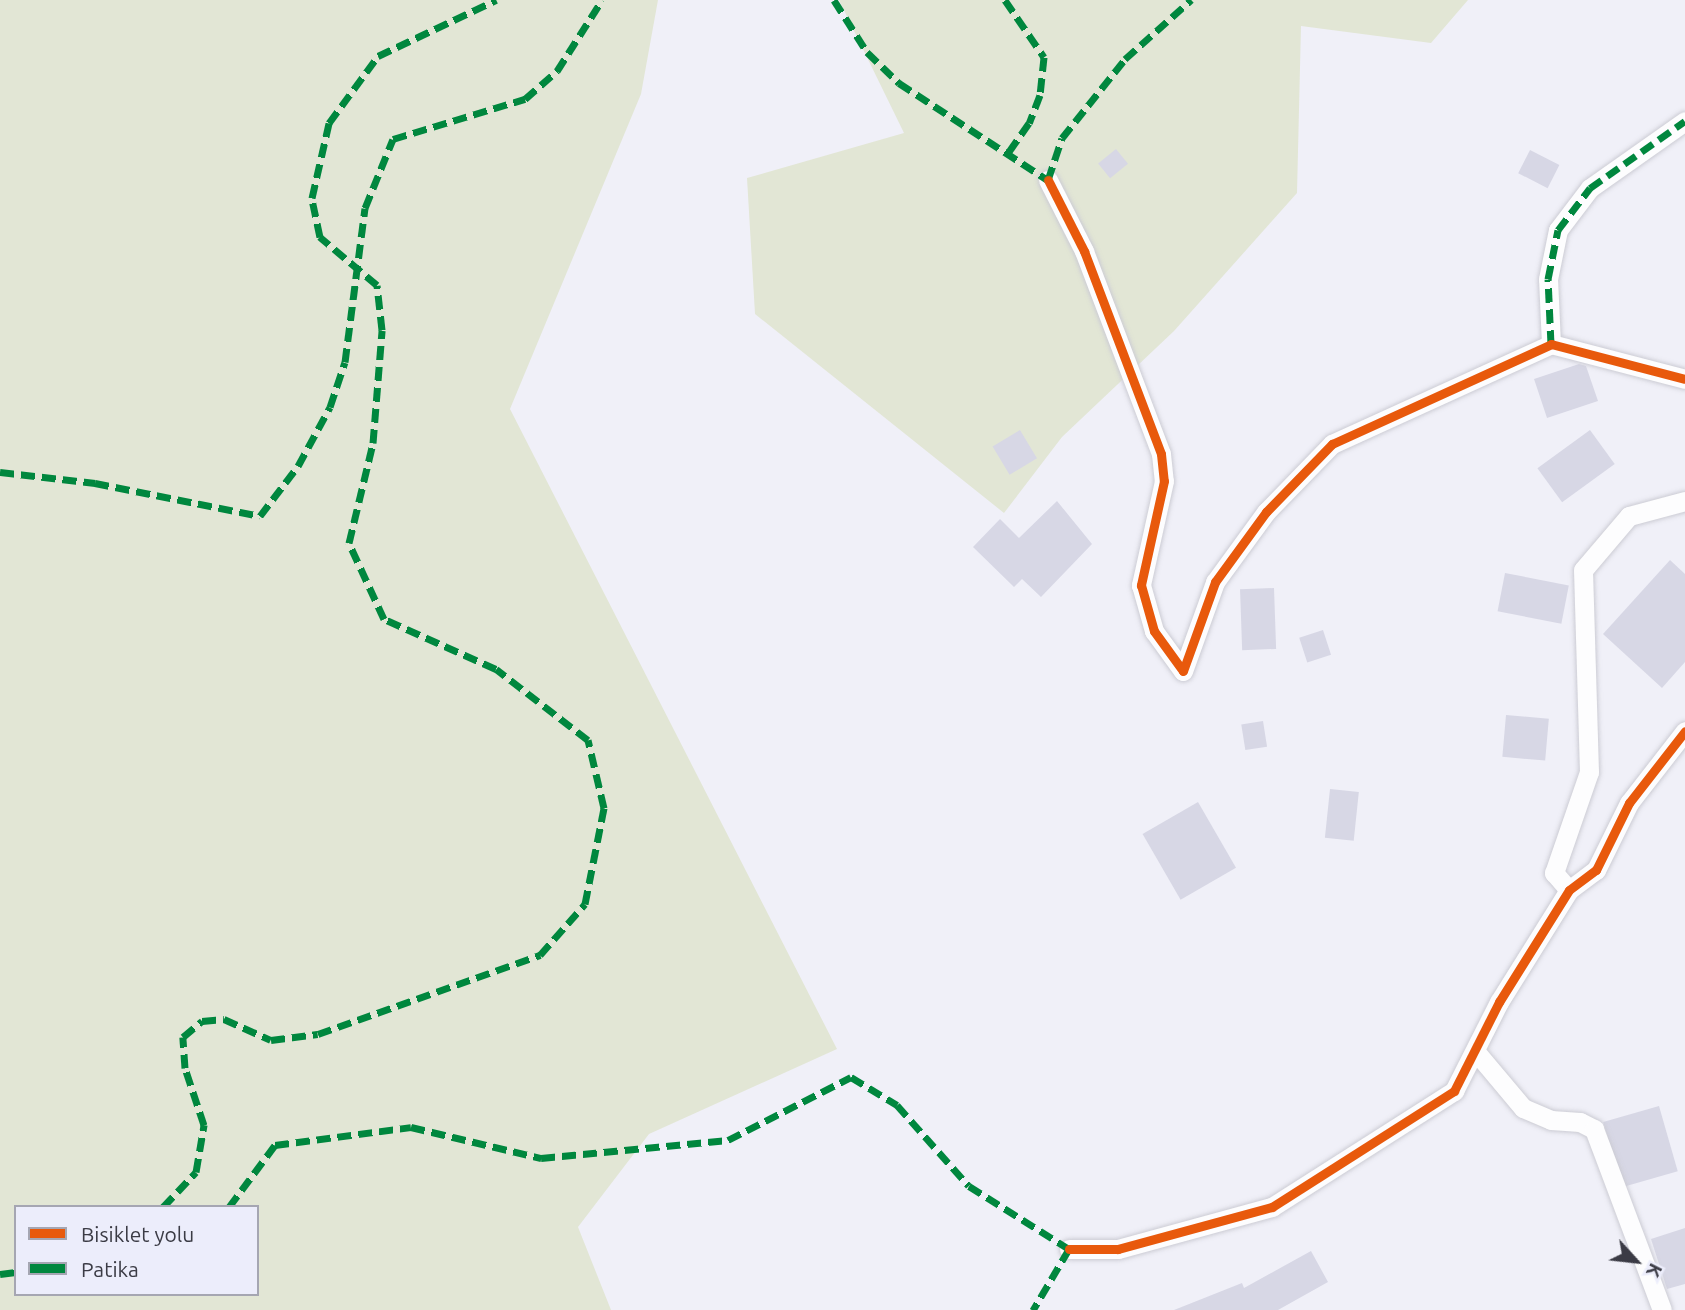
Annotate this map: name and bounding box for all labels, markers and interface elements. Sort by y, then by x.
legend [14,1205,259,1296]
text: Bisiklet yolu [81,1222,194,1246]
north arrow [1601,1226,1671,1296]
text: Patika [81,1257,139,1281]
text: K [1642,1260,1667,1281]

